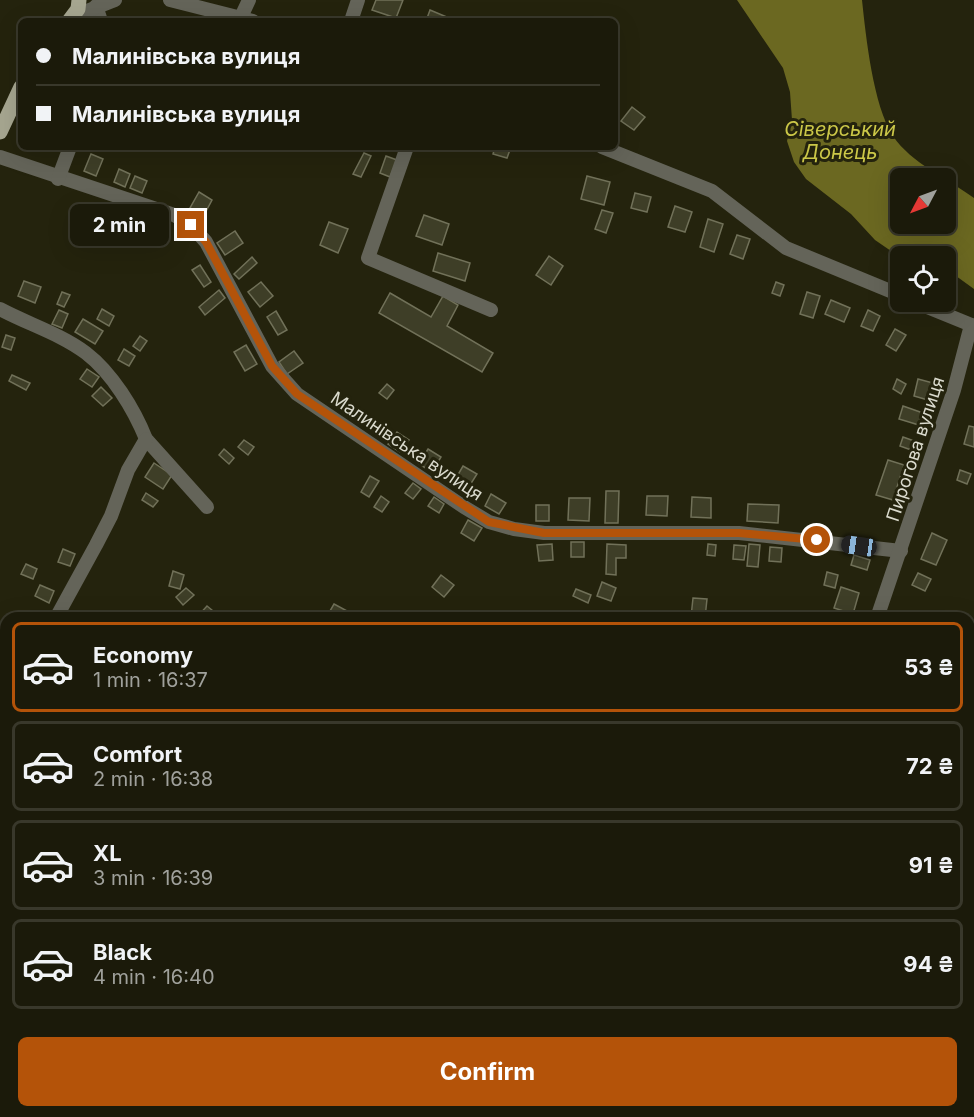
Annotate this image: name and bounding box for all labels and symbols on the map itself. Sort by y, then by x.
water label: Сіверський Донець [784,117,896,164]
north arrow [890,168,956,234]
callout: 2 min [71,204,170,246]
route end [177,211,204,238]
street label: Пирогова вулиця [882,374,948,524]
street label: Малинівська вулиця [327,387,487,505]
route start [803,526,830,553]
car [840,535,878,557]

